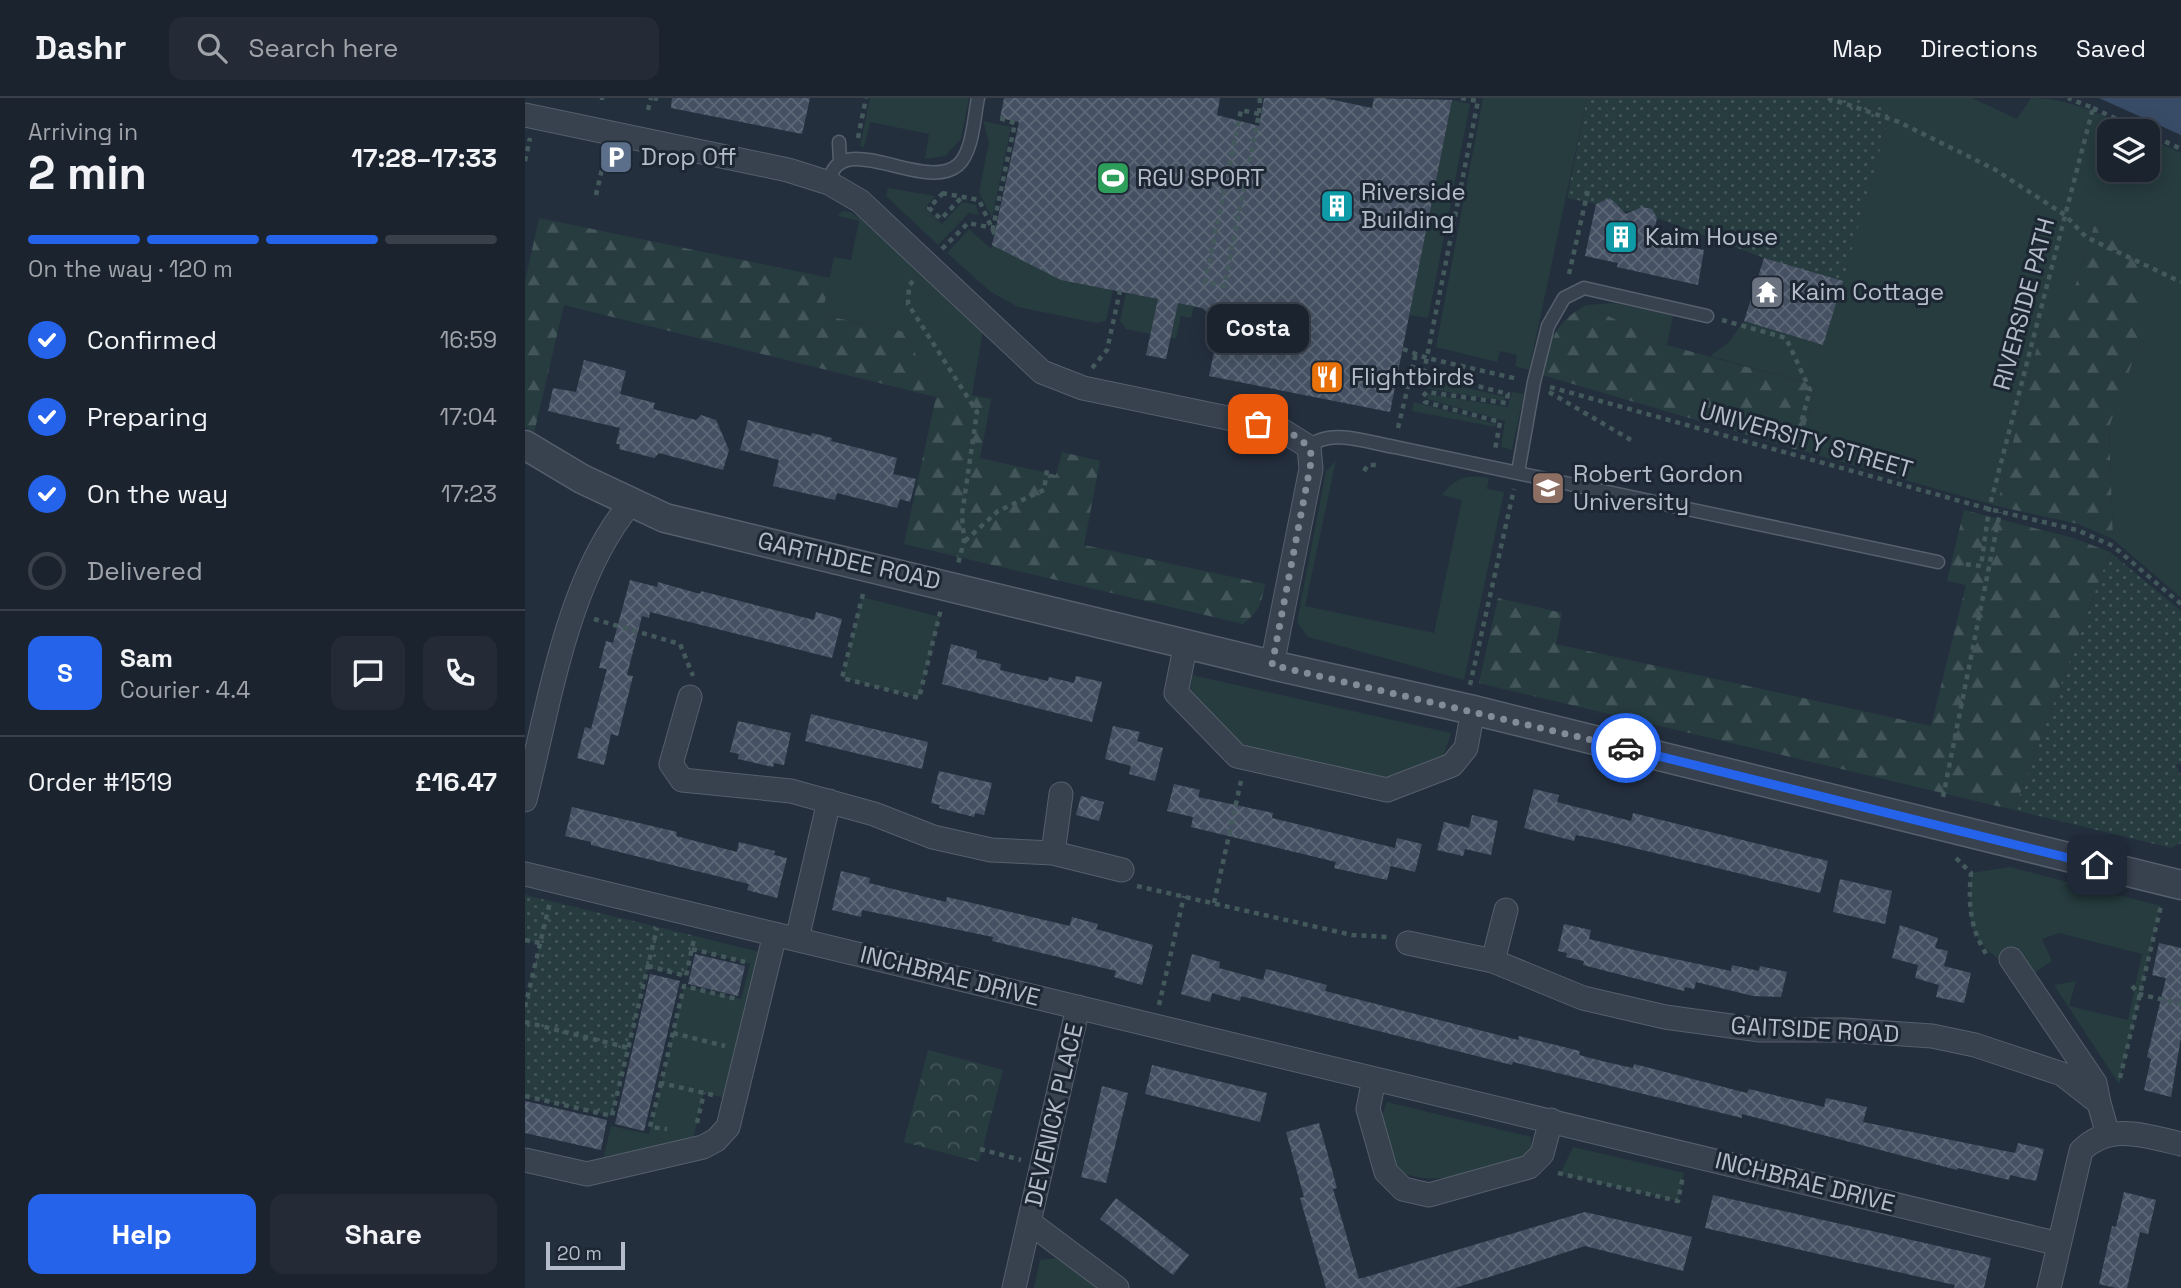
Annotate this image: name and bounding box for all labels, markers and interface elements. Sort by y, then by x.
search box [169,17,659,80]
text: Dashr [35,27,127,69]
icon: search [193,29,231,67]
text: Search here [249,31,398,65]
text: Map [1832,33,1882,64]
text: Directions [1920,33,2038,64]
text: Saved [2076,33,2146,64]
text: Arriving in [28,117,138,147]
map controls [2097,119,2160,182]
button: layers [2097,119,2160,182]
parking icon: Drop Off [597,138,635,176]
text: 17:28–17:33 [351,141,497,175]
place label: Drop Off [641,141,736,172]
text: 2 min [28,144,147,202]
sports icon: RGU SPORT [1094,159,1132,197]
place label: RGU SPORT [1137,162,1264,193]
place label: Riverside Building [1361,176,1466,235]
building icon: Riverside Building [1318,187,1356,225]
street label: RIVERSIDE PATH [1986,214,2061,393]
building icon: Kaim House [1602,218,1640,256]
place label: Kaim House [1645,221,1778,252]
text: On the way · 120 m [28,254,233,284]
temple icon: Kaim Cottage [1748,273,1786,311]
place label: Kaim Cottage [1791,276,1944,307]
callout: Costa [1207,305,1309,354]
text: Costa [1226,313,1290,343]
icon: check [28,321,66,359]
text: Confirmed [87,323,217,357]
text: 16:59 [440,325,497,355]
restaurant icon: Flightbirds [1308,358,1346,396]
place label: Flightbirds [1351,361,1475,392]
pin [1228,394,1288,454]
street label: UNIVERSITY STREET [1696,394,1917,485]
icon: check [28,398,66,436]
text: Preparing [87,400,208,434]
text: 17:04 [439,402,497,432]
icon: bag [1239,405,1277,443]
place label: Robert Gordon University [1573,458,1743,517]
school or university icon: Robert Gordon University [1529,469,1567,507]
icon: check [28,475,66,513]
text: On the way [87,477,228,511]
text: 17:23 [441,479,497,509]
street label: GARTHDEE ROAD [755,524,944,597]
text: Delivered [87,554,203,588]
button: chat [331,636,405,710]
button: phone [423,636,497,710]
text: Sam [120,641,173,675]
text: S [57,656,73,690]
text: Courier · 4.4 [120,675,250,705]
courier [1591,713,1661,783]
icon: car [1607,729,1645,767]
text: Order #1519 [28,765,173,799]
text: £16.47 [415,765,497,799]
pin [2067,835,2127,895]
icon: home [2078,846,2116,884]
street label: INCHBRAE DRIVE [857,938,1043,1013]
street label: GAITSIDE ROAD [1730,1010,1900,1049]
street label: DEVENICK PLACE [1017,1020,1090,1210]
street label: INCHBRAE DRIVE [1712,1144,1898,1219]
button: Help [28,1194,256,1274]
button: Share [270,1194,497,1274]
scale bar [546,1239,625,1271]
text: 20 m [557,1241,602,1266]

